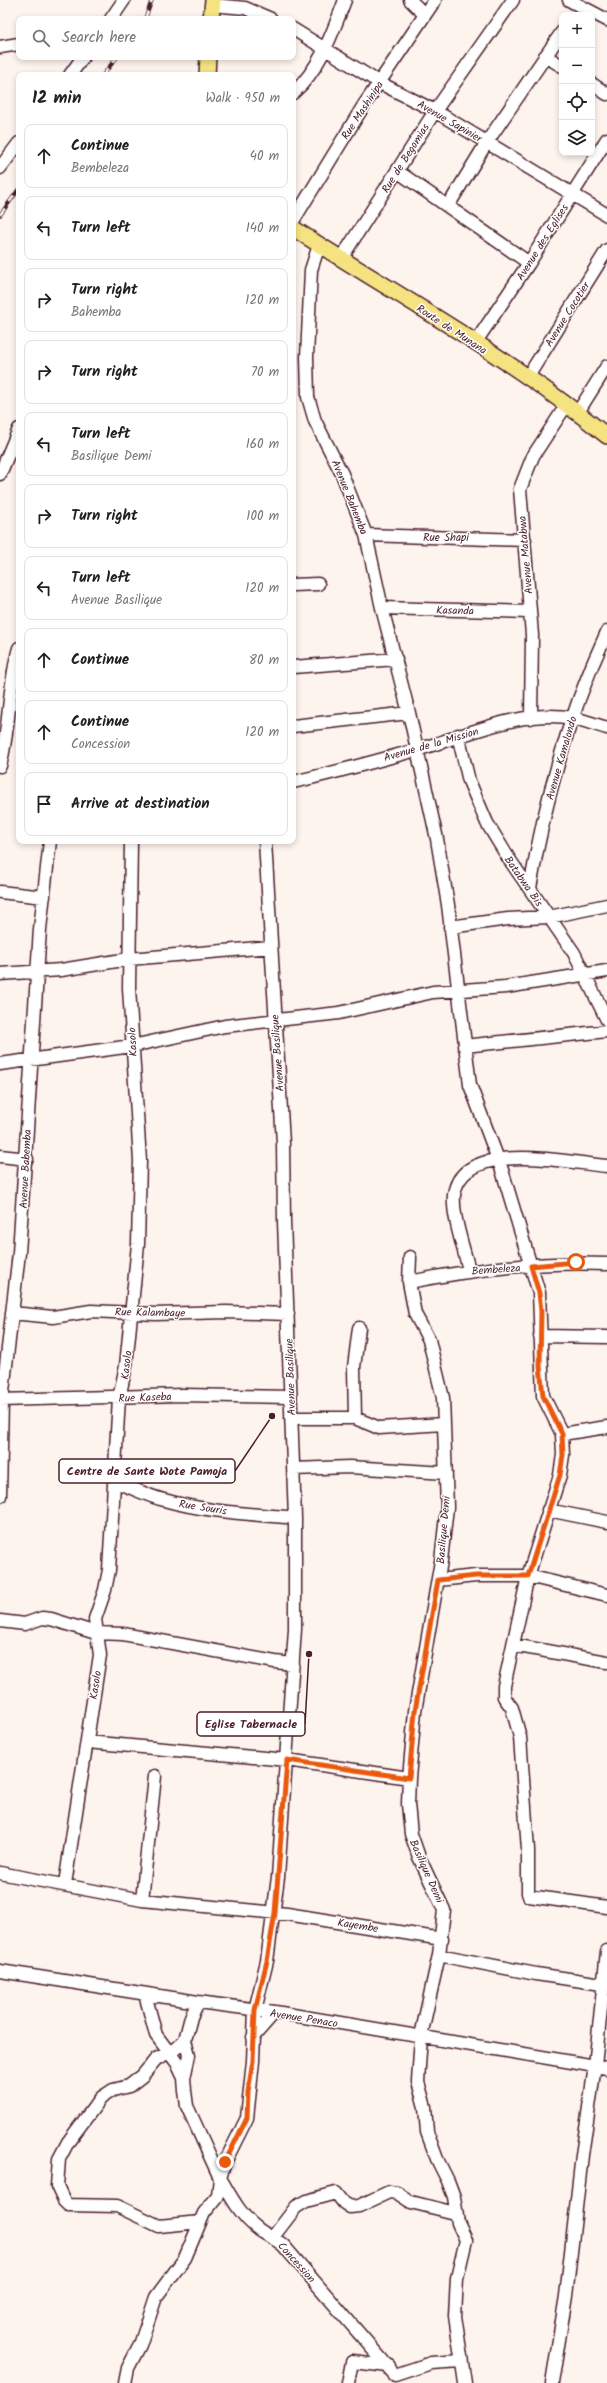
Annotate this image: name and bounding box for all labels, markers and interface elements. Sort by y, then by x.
map controls [559,12,595,156]
button: + [559,12,595,48]
search box [16,16,296,60]
text: Search here [62,26,136,50]
icon: search [30,27,52,49]
button: − [559,48,595,84]
street label: Rue Mashinipa [337,78,389,144]
button: locate [559,84,595,120]
text: 12 min [32,85,81,112]
text: Walk · 950 m [206,88,280,109]
street label: Avenue Sapinier [413,96,487,149]
street label: Rue de Begomias [377,120,435,197]
button: layers [559,120,595,156]
text: Continue [71,134,129,158]
icon: ahead [33,145,55,167]
text: 40 m [250,146,279,167]
text: Bembeleza [71,158,129,179]
street label: Avenue des Eglises [512,200,574,284]
text: Turn left [71,216,131,240]
icon: left [33,217,55,239]
text: 140 m [246,218,279,239]
street label: Avenue Cocotier [541,277,596,351]
text: Turn right [71,278,138,302]
icon: right [33,289,55,311]
text: 120 m [245,290,279,311]
street label: Route de Munana [413,300,490,359]
text: Bahemba [71,302,121,323]
text: Turn right [71,360,138,384]
icon: right [33,361,55,383]
text: 70 m [251,362,279,383]
text: Turn left [71,422,131,446]
icon: left [33,433,55,455]
text: 160 m [246,434,279,455]
text: Basilique Demi [71,446,151,467]
street label: Avenue Bahemba [326,457,372,538]
text: Turn right [71,504,138,528]
icon: right [33,505,55,527]
text: 100 m [246,506,279,527]
street label: Avenue Matabwa [514,515,538,595]
street label: Rue Shapi [423,529,469,547]
text: Turn left [71,566,131,590]
icon: left [33,577,55,599]
text: 120 m [245,578,279,599]
text: Avenue Basilique [71,590,162,611]
street label: Kasanda [436,602,474,620]
text: Continue [71,648,129,672]
icon: ahead [33,649,55,671]
text: 80 m [249,650,279,671]
text: Continue [71,710,129,734]
street label: Avenue Kamalondo [541,714,583,802]
icon: ahead [33,721,55,743]
text: 120 m [245,722,279,743]
street label: Avenue de la Mission [382,723,481,767]
text: Concession [71,734,130,755]
text: Arrive at destination [71,792,210,816]
icon: arrive [33,793,55,815]
street label: Batabwa Bis [499,852,548,911]
street label: Avenue Basilique [266,1014,290,1092]
street label: Kasolo [123,1027,143,1057]
street label: Avenue Babemba [15,1129,37,1209]
route start [567,1253,585,1271]
street label: Bembeleza [471,1259,521,1281]
street label: Rue Kalambaye [115,1303,185,1323]
street label: Avenue Basilique [281,1338,301,1416]
street label: Kasolo [116,1350,138,1381]
street label: Rue Kaseba [118,1388,172,1408]
callout: Centre de Sante Wote Pamoja [59,1459,235,1483]
text: Centre de Sante Wote Pamoja [67,1462,227,1481]
street label: Rue Souris [178,1495,228,1521]
street label: Basilique Demi [432,1495,456,1565]
street label: Kasolo [85,1669,107,1701]
callout: Eglise Tabernacle [197,1712,305,1736]
text: Eglise Tabernacle [205,1715,297,1734]
street label: Basilique Demi [404,1837,448,1907]
street label: Kayembe [336,1914,380,1938]
street label: Avenue Penaco [269,2005,339,2033]
route end [216,2153,234,2171]
street label: Concession [273,2238,320,2287]

